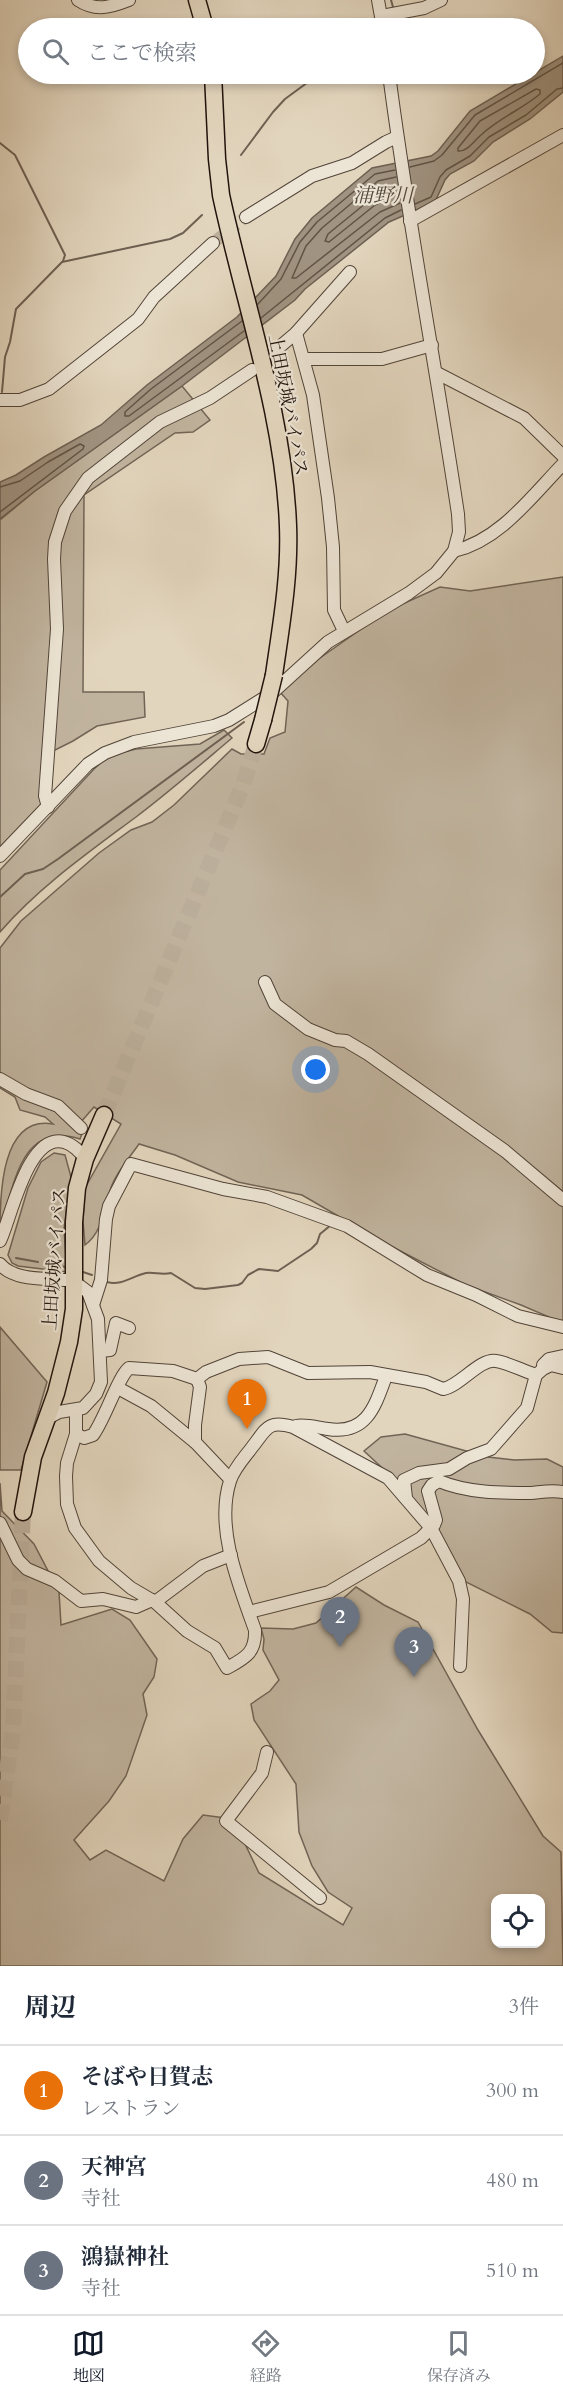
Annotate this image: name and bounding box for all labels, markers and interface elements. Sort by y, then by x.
search box [18,18,545,84]
icon: search [39,35,72,68]
text: ここで検索 [87,38,197,68]
water label: 浦野川 [353,182,415,209]
street label: 上田坂城バイパス [262,332,314,478]
your location [301,1055,330,1084]
street label: 上田坂城バイパス [38,1186,72,1332]
pin: 1 [228,1380,266,1429]
pin: 2 [320,1598,360,1647]
pin: 3 [394,1628,434,1677]
map controls [491,1894,545,1948]
button: locate [491,1894,545,1948]
text: 周辺 [24,1990,76,2025]
text: 3件 [509,1993,539,2020]
text: そばや日賀志 [81,2062,213,2092]
text: 1 [38,2077,49,2104]
text: 300 m [486,2077,539,2104]
text: レストラン [81,2095,180,2122]
text: 天神宮 [81,2152,147,2182]
text: 2 [38,2167,49,2194]
text: 480 m [486,2167,539,2194]
text: 寺社 [81,2185,121,2212]
text: 鴻嶽神社 [81,2242,169,2272]
text: 3 [38,2257,49,2284]
text: 510 m [486,2257,539,2284]
text: 寺社 [81,2275,121,2302]
tab: 地図 [72,2327,105,2387]
tab: 経路 [249,2327,282,2387]
tab: 保存済み [427,2327,491,2387]

